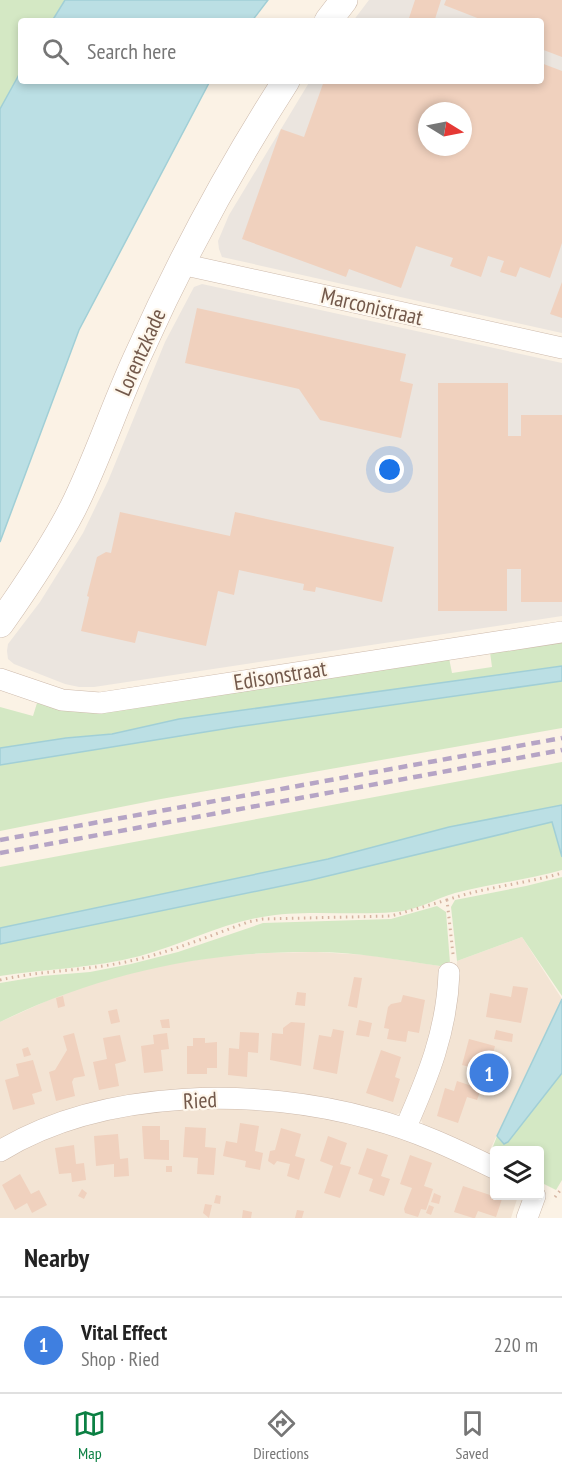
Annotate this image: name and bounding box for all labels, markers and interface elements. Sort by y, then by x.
search box [18,18,544,84]
icon: search [39,35,72,68]
text: Search here [87,37,176,65]
north arrow [418,102,472,156]
street label: Marconistraat [318,281,426,331]
street label: Lorentzkade [108,304,172,400]
your location [375,455,404,484]
street label: Edisonstraat [232,654,328,696]
pin: 1 [470,1050,508,1096]
street label: Ried [182,1085,218,1115]
map controls [490,1146,544,1200]
button: layers [490,1146,544,1200]
text: Nearby [24,1241,89,1274]
text: Vital Effect [81,1318,167,1346]
text: 1 [39,1332,48,1358]
text: 220 m [494,1332,538,1358]
text: Shop · Ried [81,1346,159,1372]
tab: Map [73,1407,106,1463]
tab: Directions [253,1407,309,1463]
tab: Saved [456,1407,489,1463]

